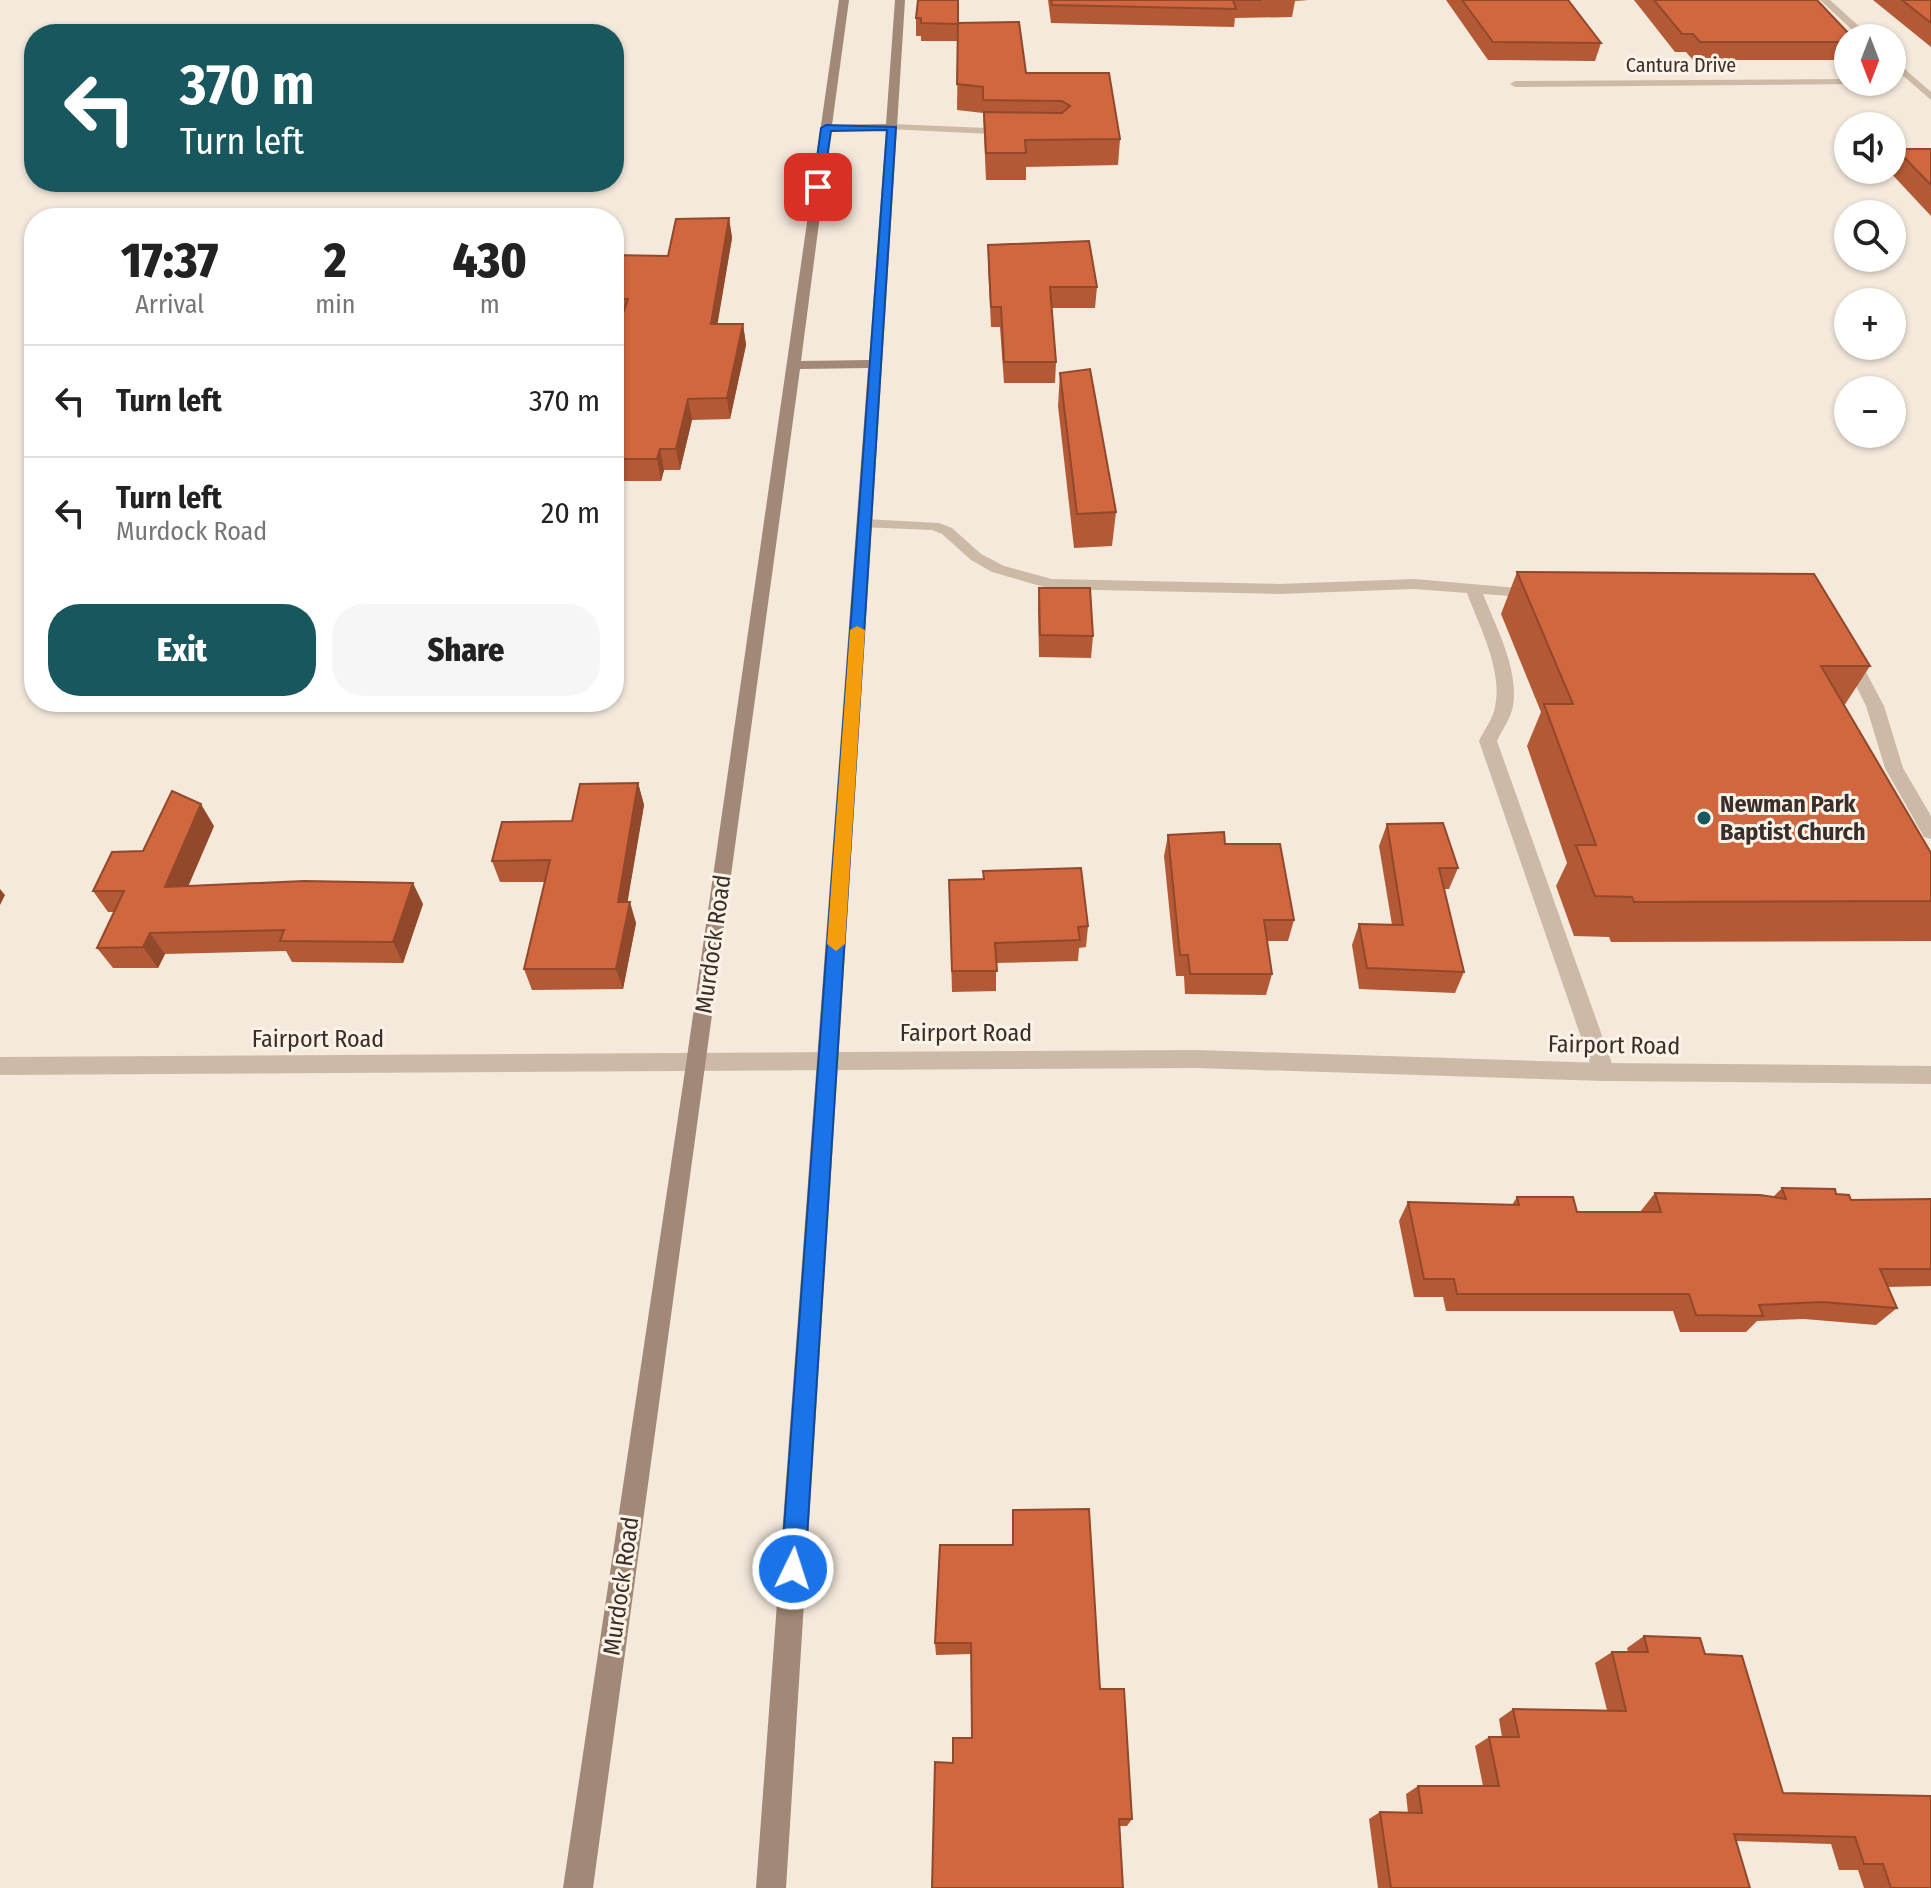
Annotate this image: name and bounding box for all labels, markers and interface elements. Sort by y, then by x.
north arrow [1834,24,1906,96]
map controls [1834,24,1906,448]
text: 370 m [180,52,315,119]
street label: Cantura Drive [1626,53,1736,77]
icon: left [48,56,152,160]
button: sound [1834,112,1906,184]
text: Turn left [180,120,304,164]
pin [784,153,852,221]
icon: arrive [796,165,840,209]
button: search [1834,200,1906,272]
text: 17:37 [121,232,218,290]
text: 2 [324,232,347,290]
text: 430 [453,232,527,290]
button: + [1834,288,1906,360]
text: Arrival [135,289,204,320]
text: min [315,289,356,320]
text: m [480,289,500,320]
button: − [1834,376,1906,448]
icon: left [48,379,92,423]
text: Turn left [116,383,222,419]
text: 370 m [529,383,600,419]
text: Turn left [116,480,222,516]
icon: left [48,491,92,535]
text: 20 m [541,495,600,531]
text: Murdock Road [116,516,267,547]
button: Exit [48,604,316,696]
button: Share [332,604,600,696]
place label: Newman Park Baptist Church [1720,790,1866,846]
marker: Newman Park Baptist Church [1695,809,1713,827]
street label: Murdock Road [689,873,737,1015]
street label: Fairport Road [900,1019,1032,1047]
street label: Fairport Road [252,1025,384,1053]
street label: Fairport Road [1548,1030,1680,1060]
street label: Murdock Road [597,1515,645,1657]
position arrow [751,1527,835,1611]

